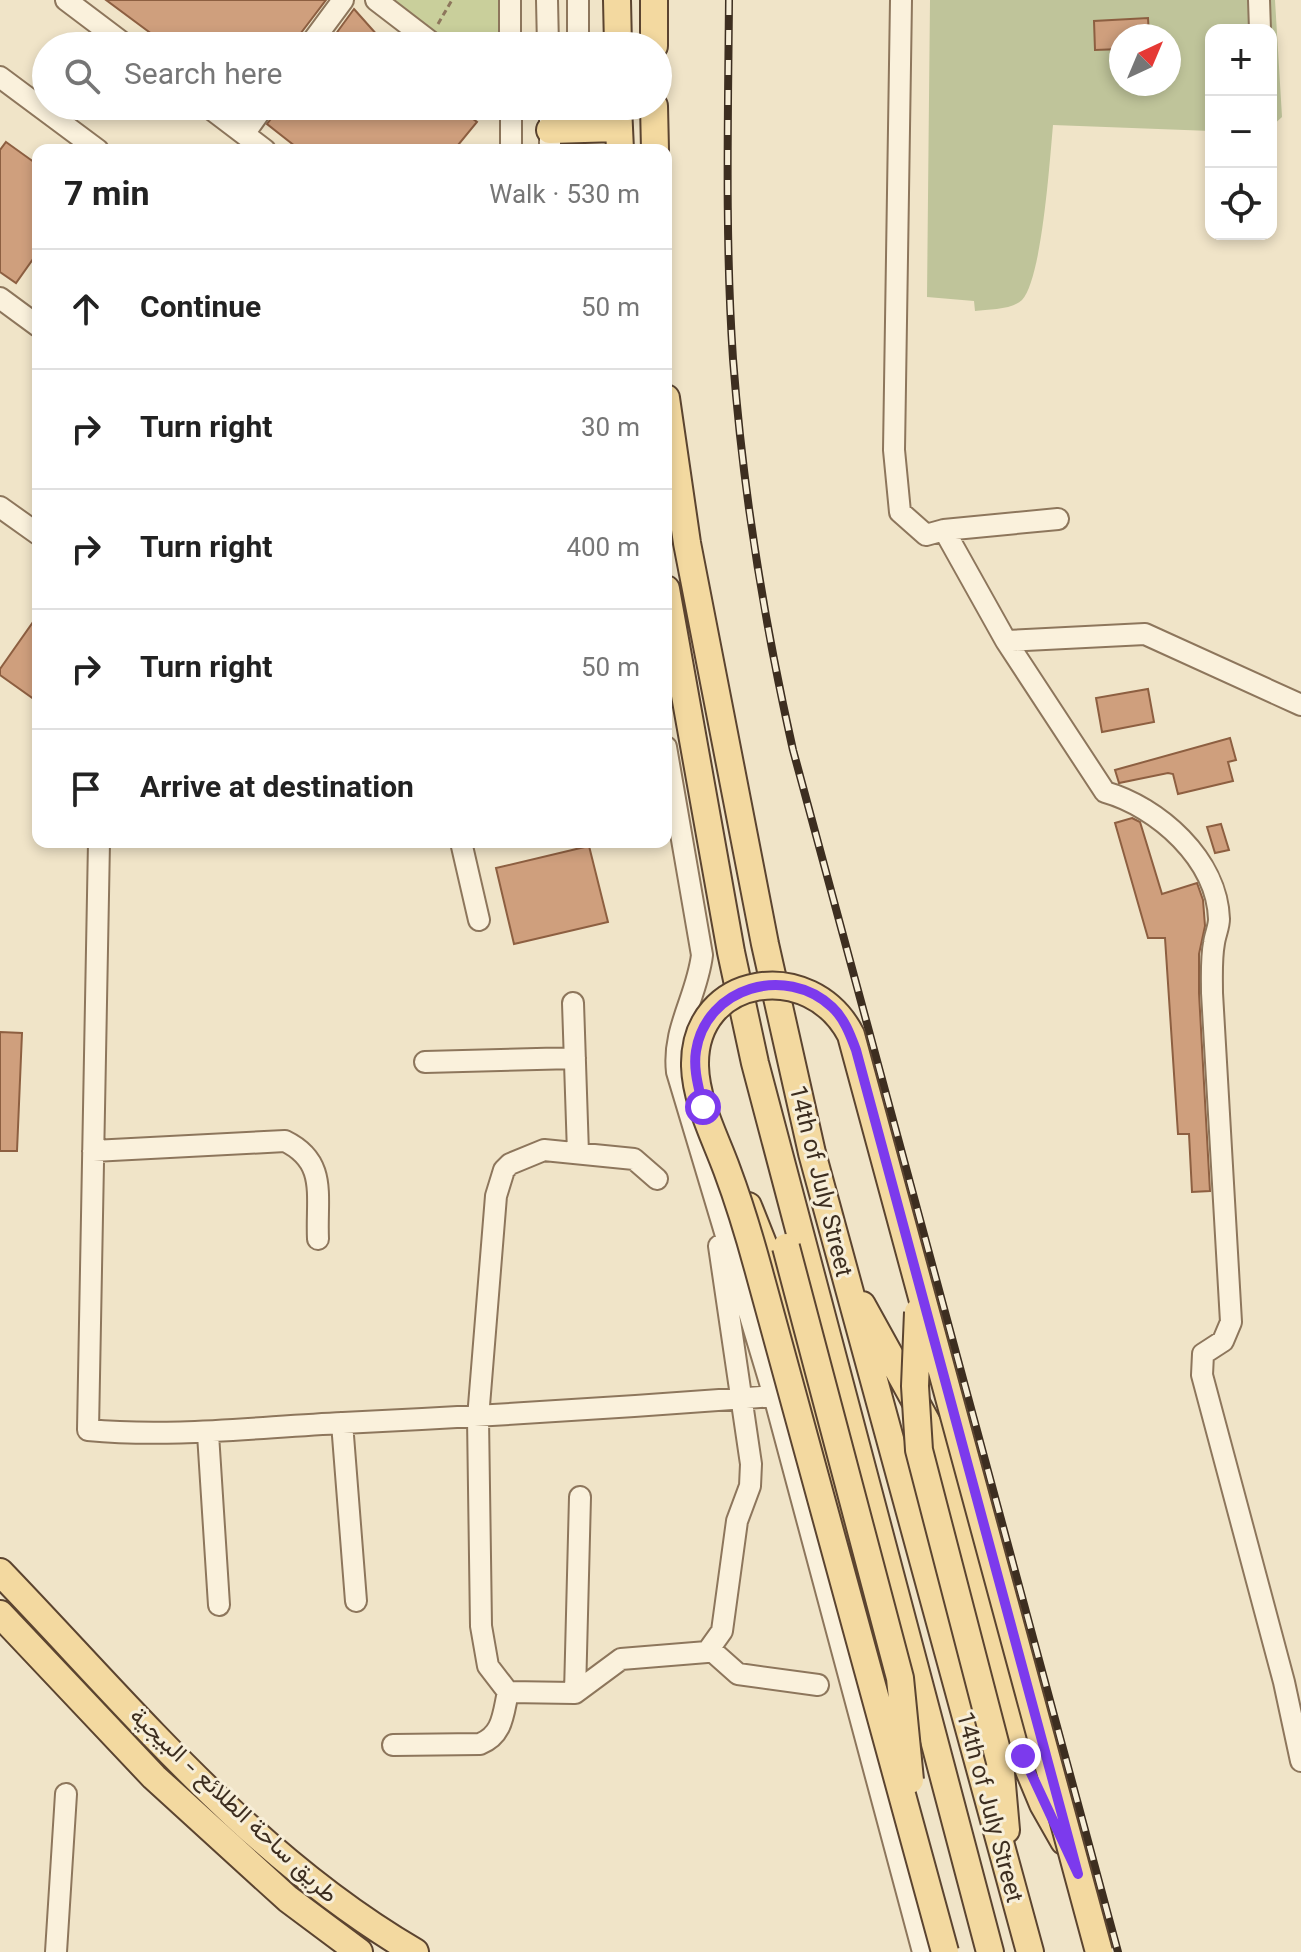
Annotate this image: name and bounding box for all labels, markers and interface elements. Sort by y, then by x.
north arrow [1109,24,1181,96]
map controls [1205,24,1277,240]
button: + [1205,24,1277,96]
search box [32,32,672,120]
text: Search here [124,53,282,100]
icon: search [60,54,104,98]
button: − [1205,96,1277,168]
button: locate [1205,168,1277,240]
text: 7 min [64,170,150,223]
text: Walk · 530 m [489,176,640,217]
text: Continue [140,286,261,333]
icon: ahead [64,287,108,331]
text: 50 m [581,289,640,330]
text: Turn right [140,406,272,453]
icon: right [64,407,108,451]
text: 30 m [581,409,640,450]
text: Turn right [140,526,272,573]
icon: right [64,527,108,571]
text: 400 m [566,529,640,570]
text: Turn right [140,646,272,693]
icon: right [64,647,108,691]
text: 50 m [581,649,640,690]
text: Arrive at destination [140,766,414,813]
icon: arrive [64,767,108,811]
street label: 14th of July Street [777,1082,861,1281]
route start [685,1089,721,1125]
street label: طريق ساحة الطلائع - البيجية [120,1699,346,1914]
street label: 14th of July Street [944,1708,1032,1907]
route end [1005,1738,1041,1774]

